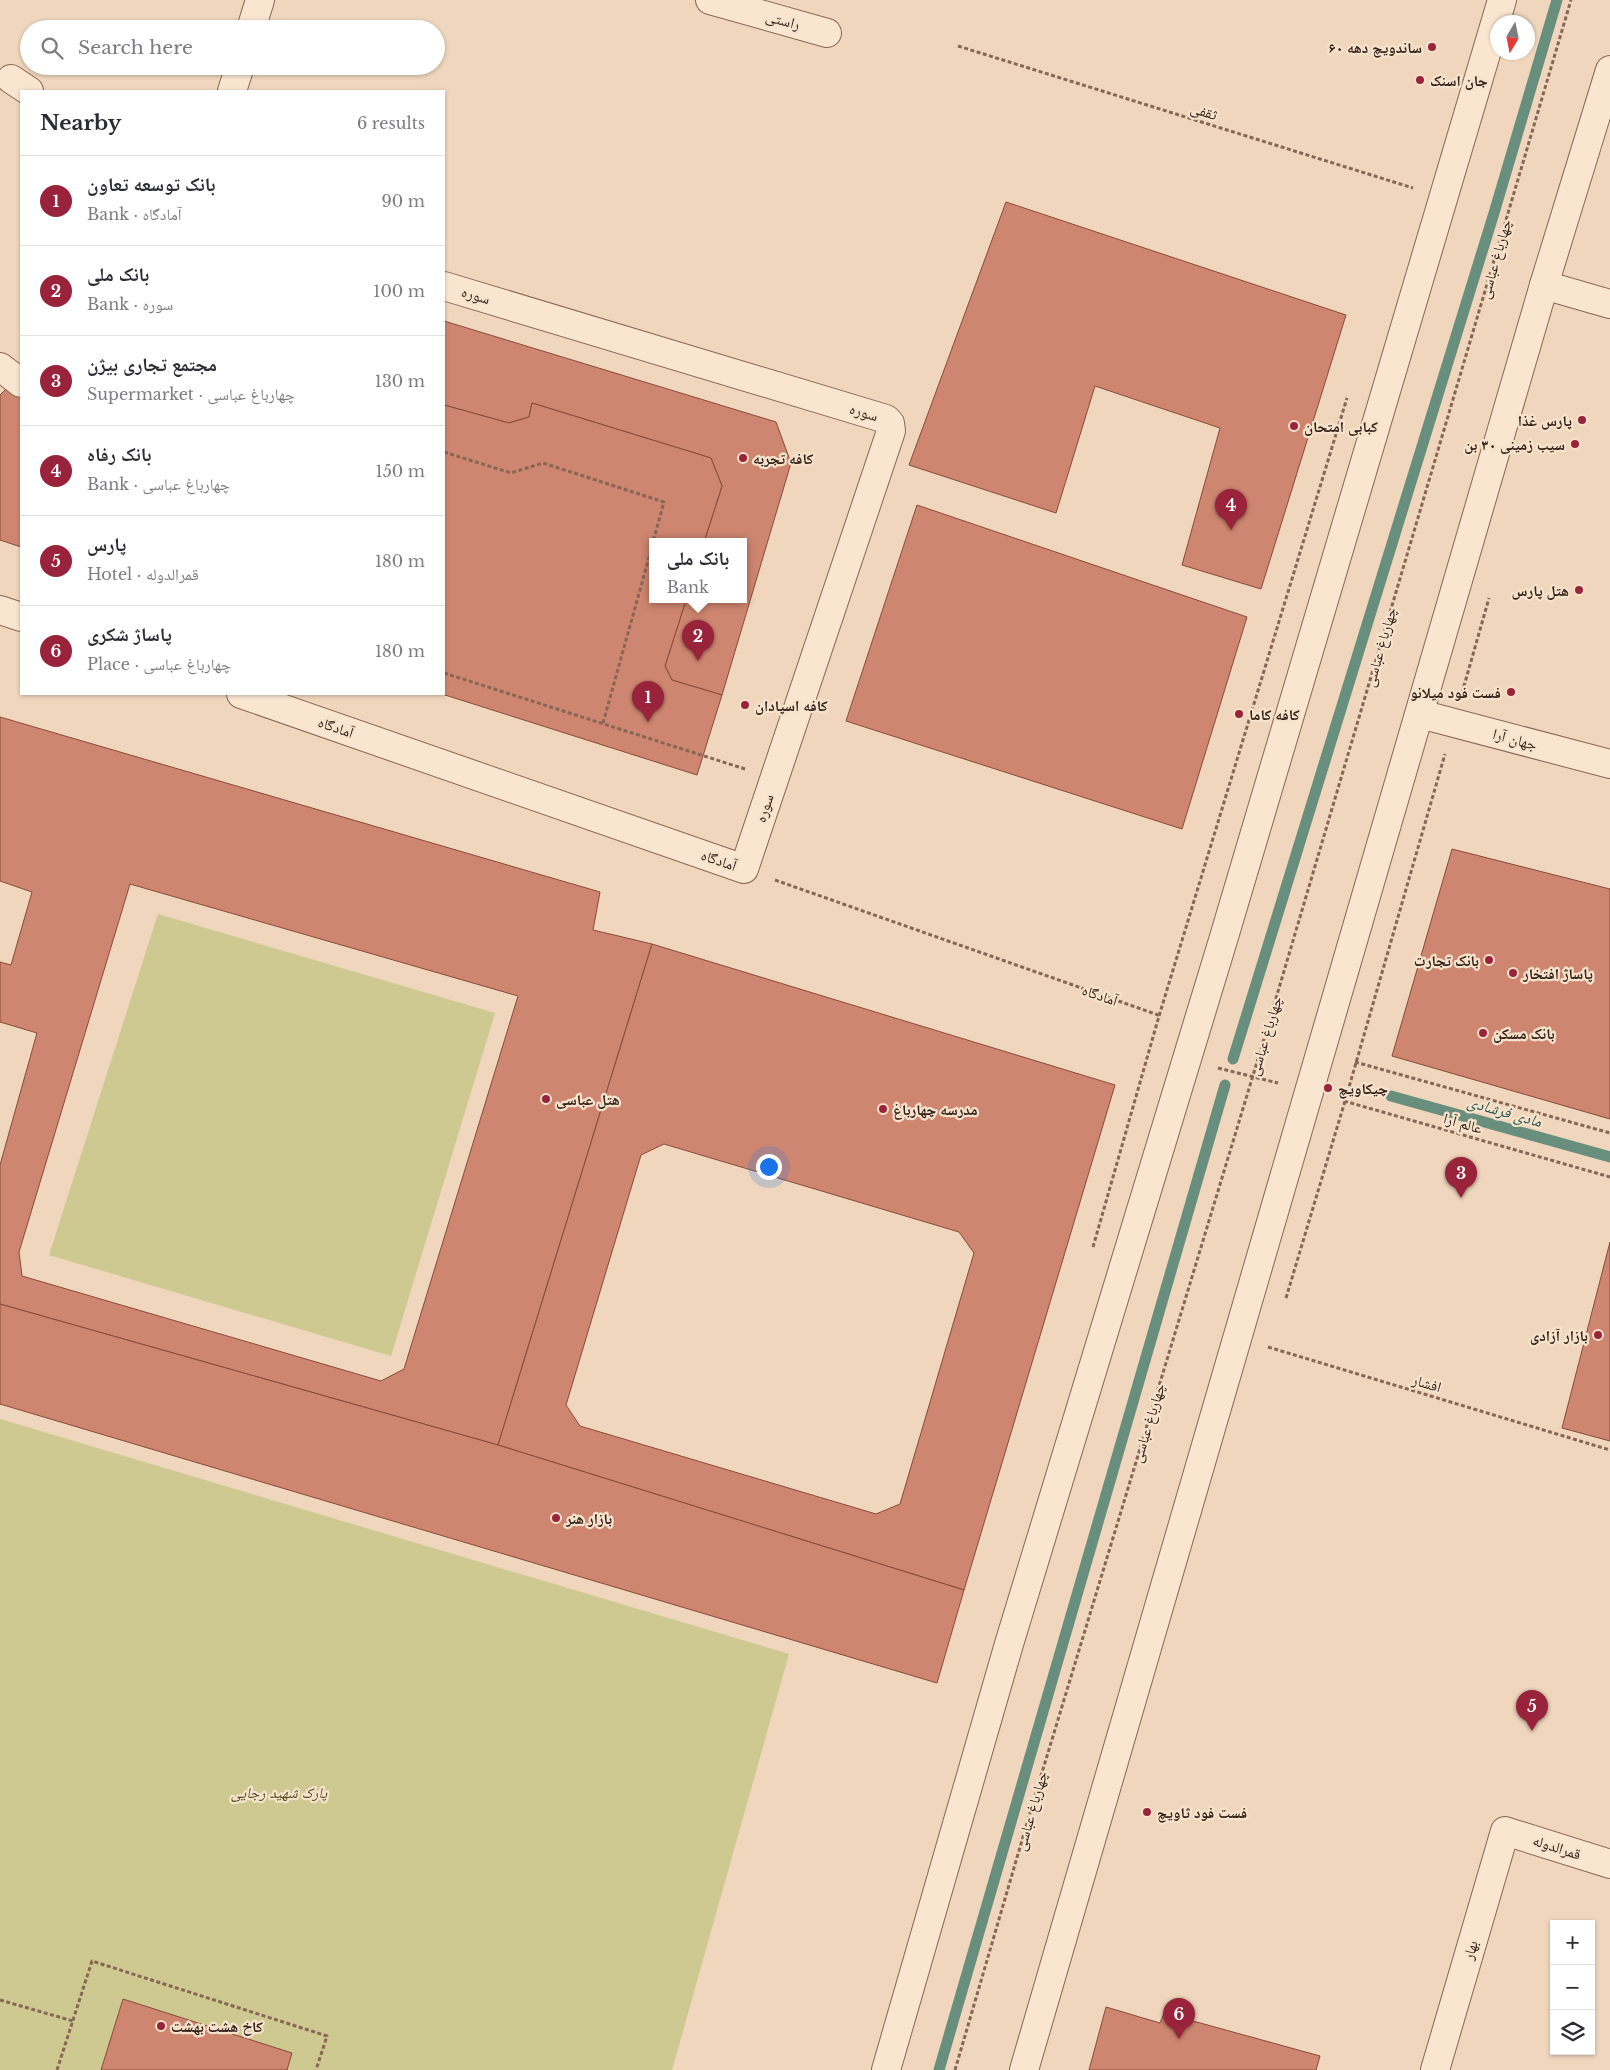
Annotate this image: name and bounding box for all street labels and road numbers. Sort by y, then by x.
street label: راستی [763,6,803,35]
street label: ثقفی [1188,98,1220,125]
street label: چهارباغ عباسی [1475,217,1517,301]
street label: سوره [459,282,493,308]
street label: سوره [847,399,881,425]
street label: چهارباغ عباسی [1360,605,1402,689]
street label: آمادگاه [316,712,357,742]
street label: جهان آرا [1491,724,1540,755]
street label: سوره [751,791,778,825]
street label: آمادگاه [699,845,740,875]
street label: آمادگاه [1080,980,1121,1010]
street label: چهارباغ عباسی [1244,994,1287,1078]
street label: عالم آرا [1441,1108,1485,1139]
street label: افشار [1409,1369,1444,1396]
street label: چهارباغ عباسی [1127,1381,1170,1465]
street label: چهارباغ عباسی [1011,1769,1053,1853]
street label: قمرالدوله [1531,1830,1583,1864]
street label: بهار [1458,1938,1482,1963]

